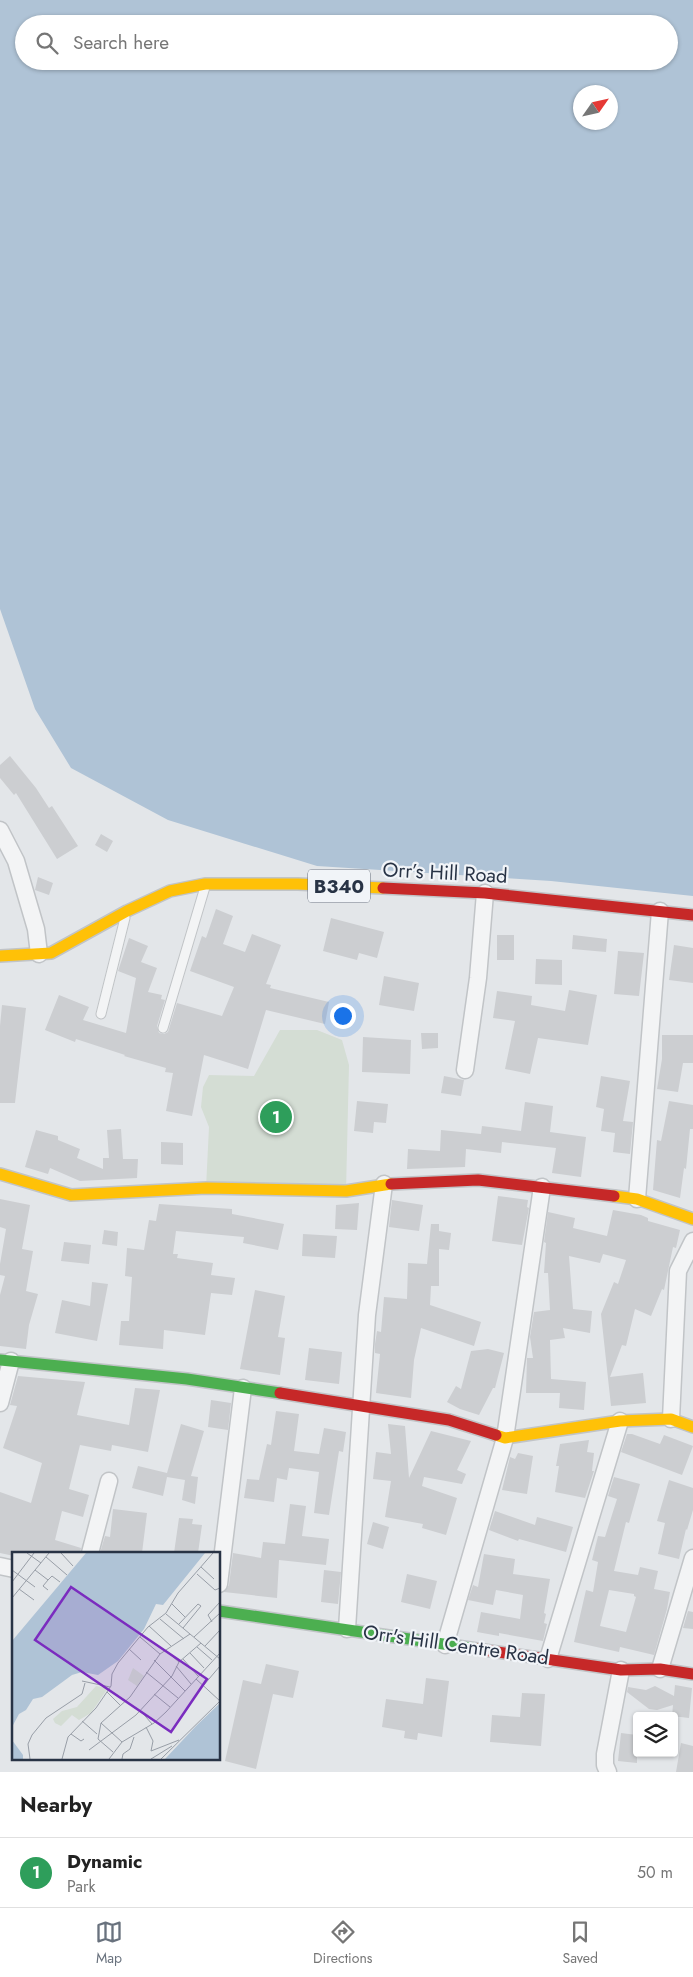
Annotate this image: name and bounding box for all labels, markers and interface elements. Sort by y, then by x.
search box [15,15,678,70]
icon: search [33,29,61,57]
text: Search here [73,29,169,56]
north arrow [573,85,618,130]
street label: Orr’s Hill Road [382,855,508,891]
road number: B340 [308,869,370,902]
your location [330,1003,356,1029]
pin: 1 [260,1098,292,1136]
inset map [12,1552,220,1760]
street label: Orr's Hill Centre Road [361,1618,551,1672]
map controls [633,1712,678,1757]
button: layers [633,1712,678,1757]
text: Nearby [20,1790,92,1820]
text: Dynamic [67,1848,143,1875]
text: 1 [32,1861,40,1884]
text: 50 m [637,1861,673,1884]
text: Park [67,1875,96,1898]
tab: Map [95,1918,123,1968]
tab: Directions [313,1918,372,1968]
tab: Saved [562,1918,598,1968]

